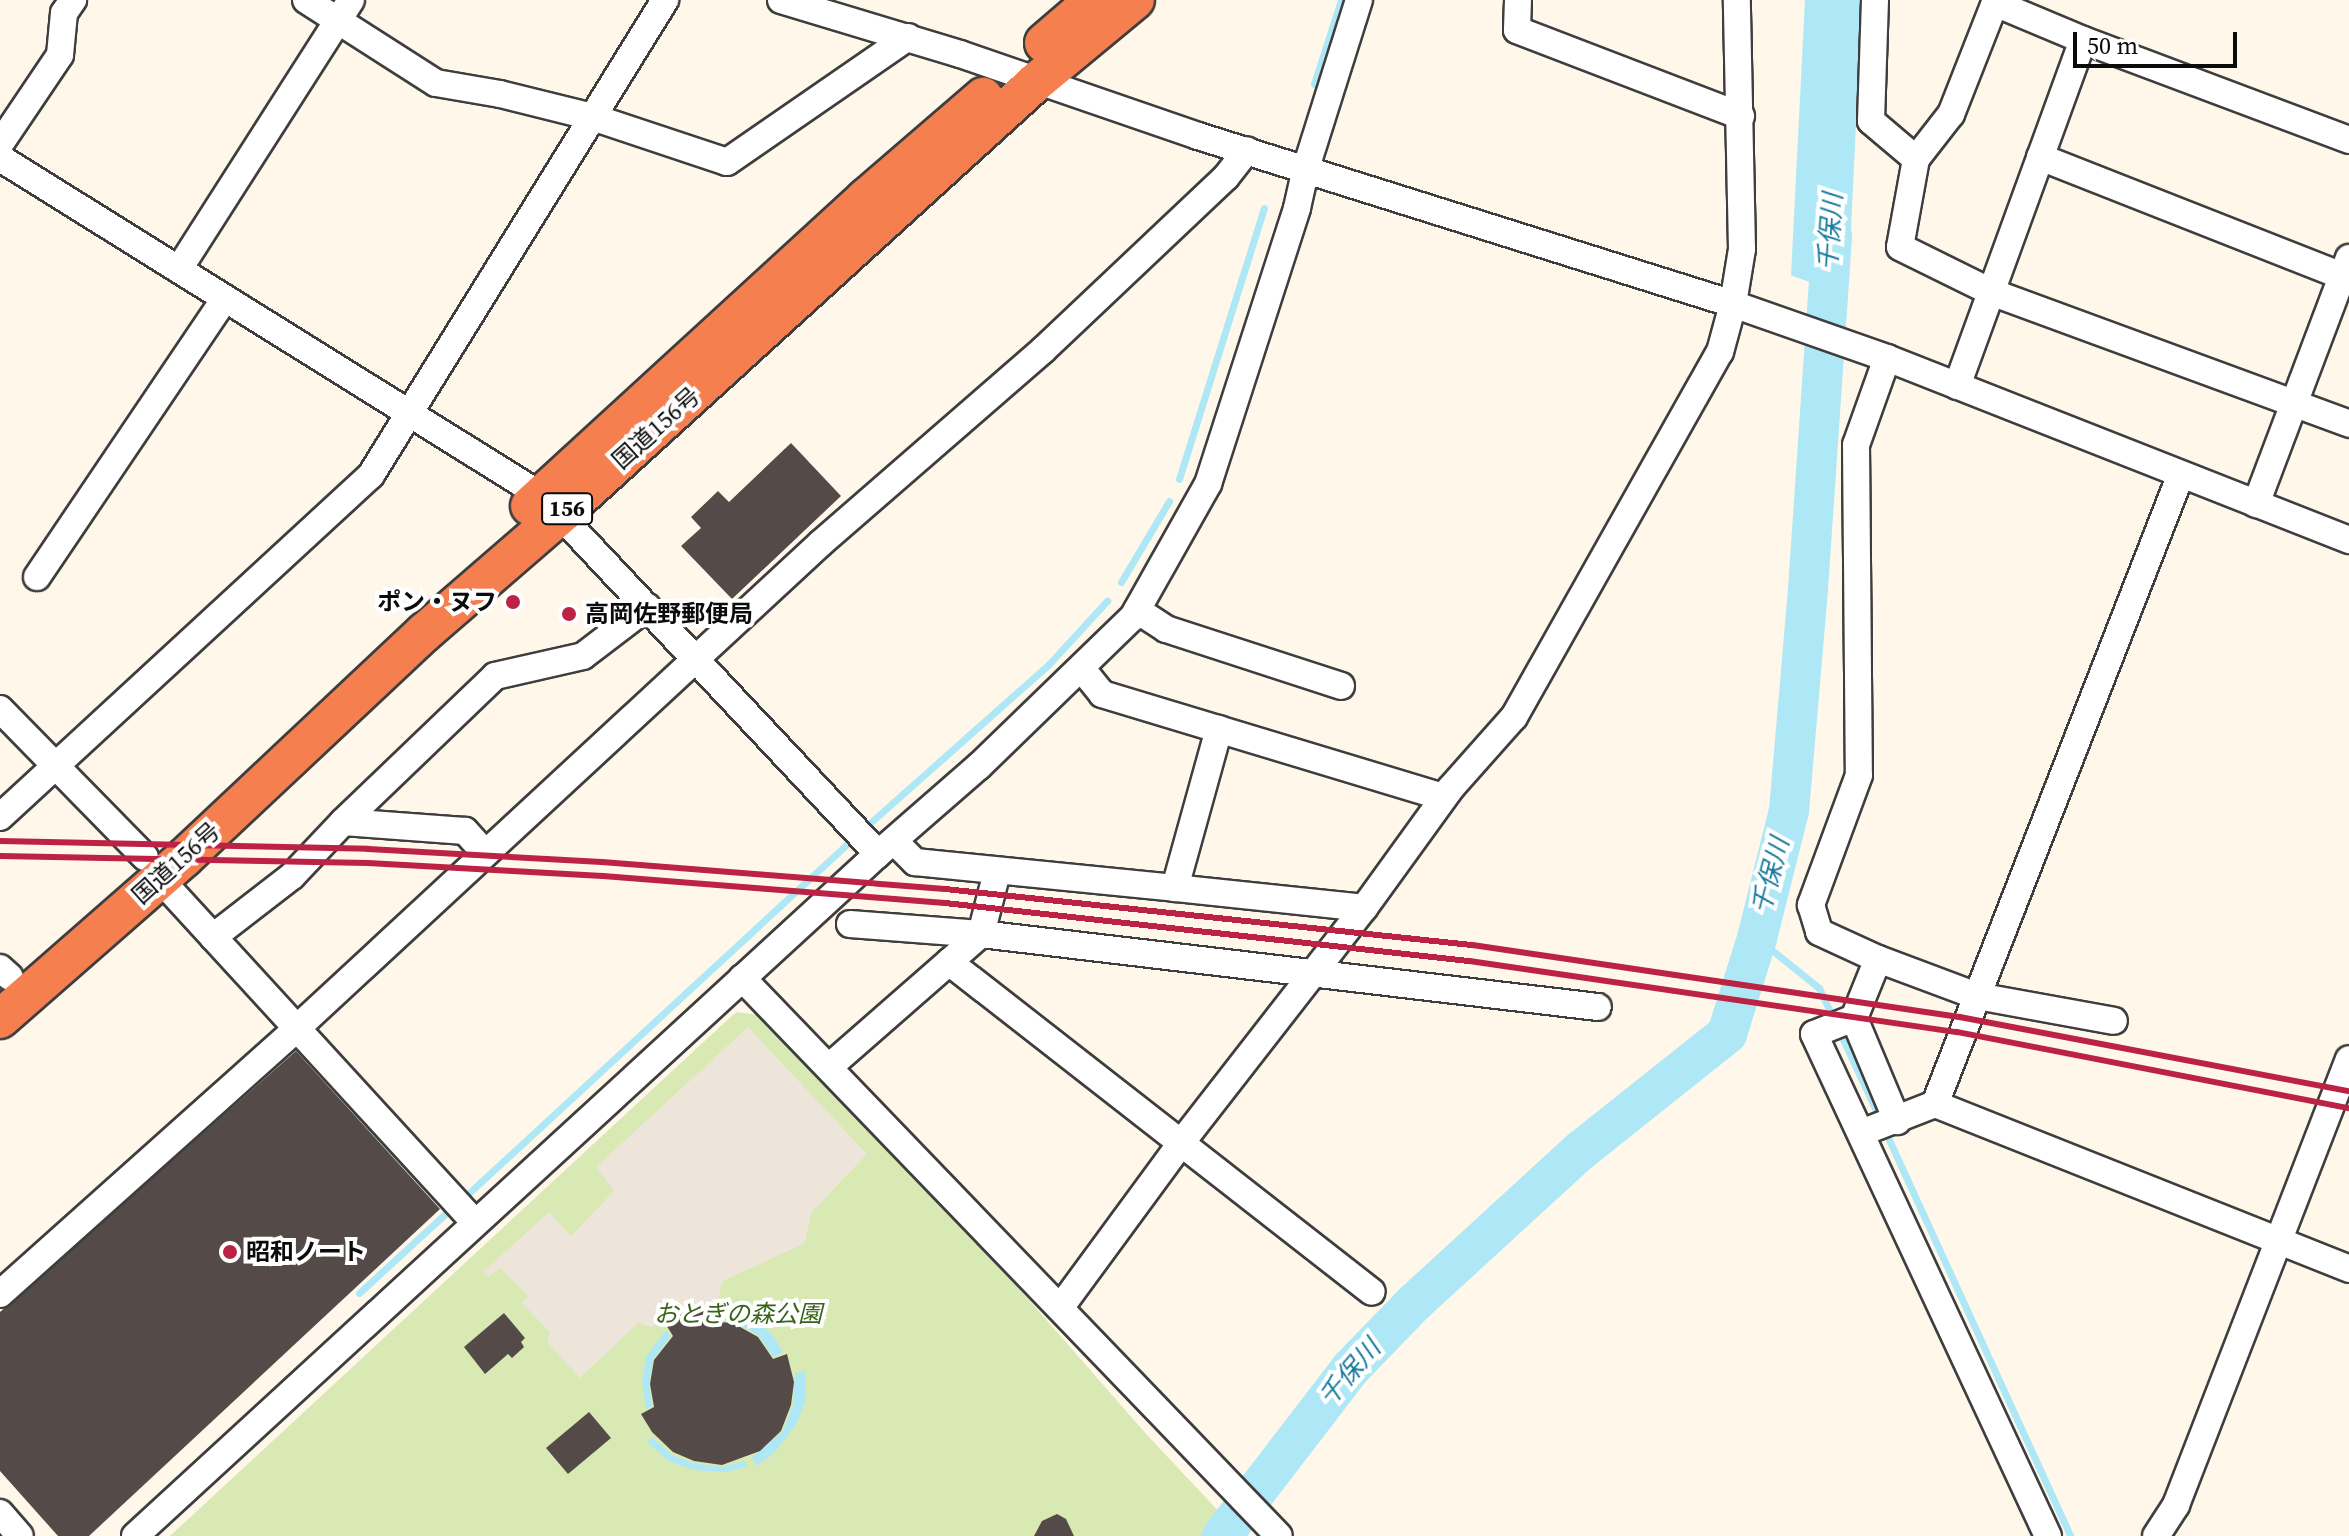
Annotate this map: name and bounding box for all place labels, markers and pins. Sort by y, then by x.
place label: ポン・ヌフ [377,588,497,616]
marker: ポン・ヌフ [504,593,522,611]
place label: 高岡佐野郵便局 [585,600,753,628]
marker: 高岡佐野郵便局 [560,605,578,623]
place label: 昭和ノート [246,1238,366,1266]
marker: 昭和ノート [221,1243,239,1261]

